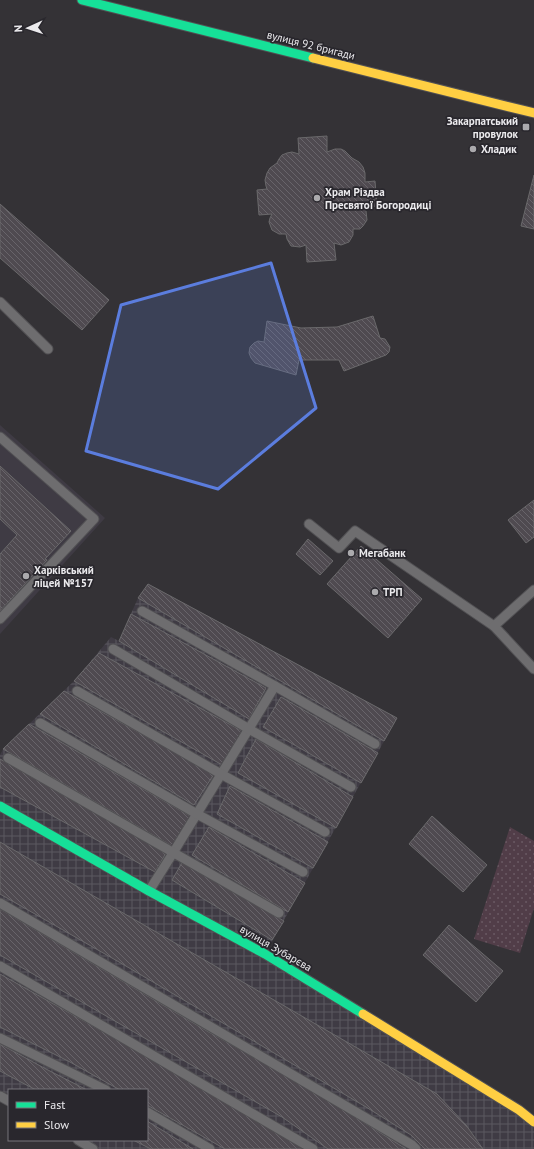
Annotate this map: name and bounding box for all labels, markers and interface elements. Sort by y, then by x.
north arrow [8,8,48,48]
text: N [11,25,25,33]
street label: вулиця 92 бригади [265,27,357,63]
place label: Закарпатський провулок [447,114,519,141]
marker: Закарпатський провулок [521,122,531,132]
place label: Хладик [481,142,517,156]
marker: Хладик [468,144,478,154]
place label: Храм Різдва Пресвятої Богородиці [325,185,431,212]
marker: Храм Різдва Пресвятої Богородиці [312,193,322,203]
place label: Мегабанк [359,546,406,560]
marker: Мегабанк [346,548,356,558]
place label: Харківський ліцей №157 [33,563,94,590]
marker: Харківський ліцей №157 [21,571,31,581]
place label: ТРП [383,585,403,599]
marker: ТРП [370,587,380,597]
street label: вулиця Зубарєва [238,922,314,974]
legend [8,1089,148,1141]
text: Fast [44,1097,65,1112]
text: Slow [44,1117,69,1132]

